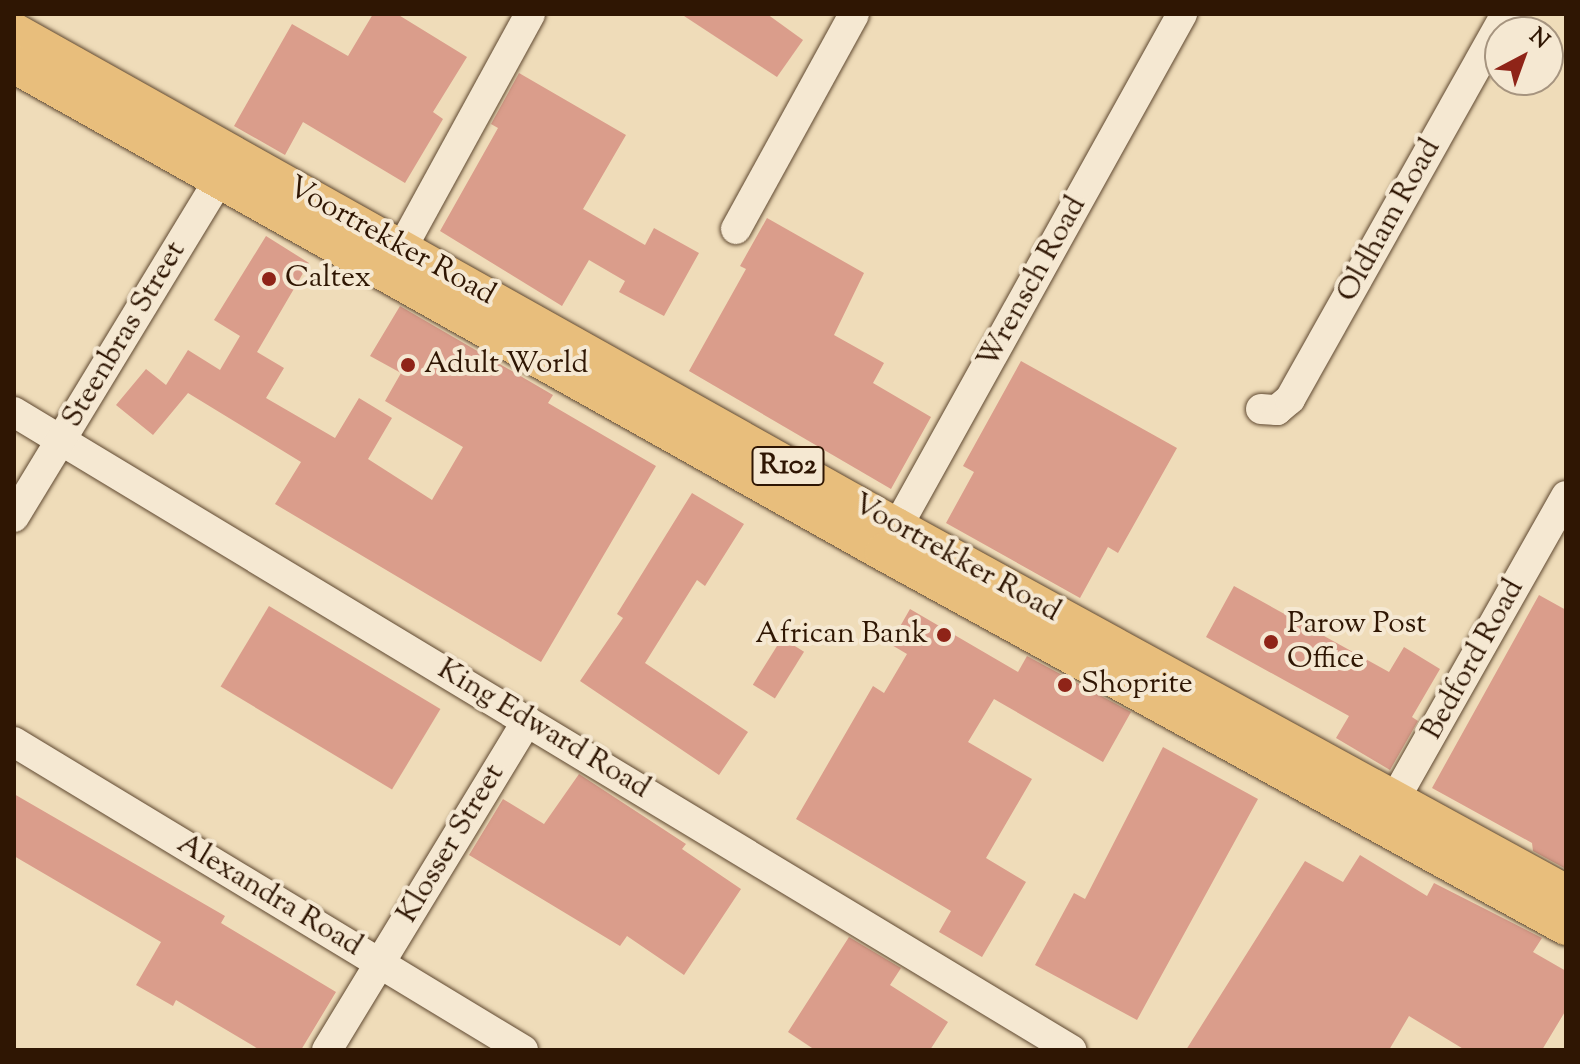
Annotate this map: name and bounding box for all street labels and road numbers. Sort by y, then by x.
street label: Oldham Road [1330,133,1450,309]
street label: Voortrekker Road [281,170,501,314]
street label: Wrensch Road [971,191,1095,375]
street label: Steenbras Street [55,235,195,435]
road number: R102 [750,442,826,490]
street label: Voortrekker Road [846,487,1066,631]
street label: Bedford Road [1415,573,1533,747]
street label: King Edward Road [430,652,656,808]
street label: Klosser Street [391,758,513,930]
street label: Alexandra Road [170,827,368,965]

